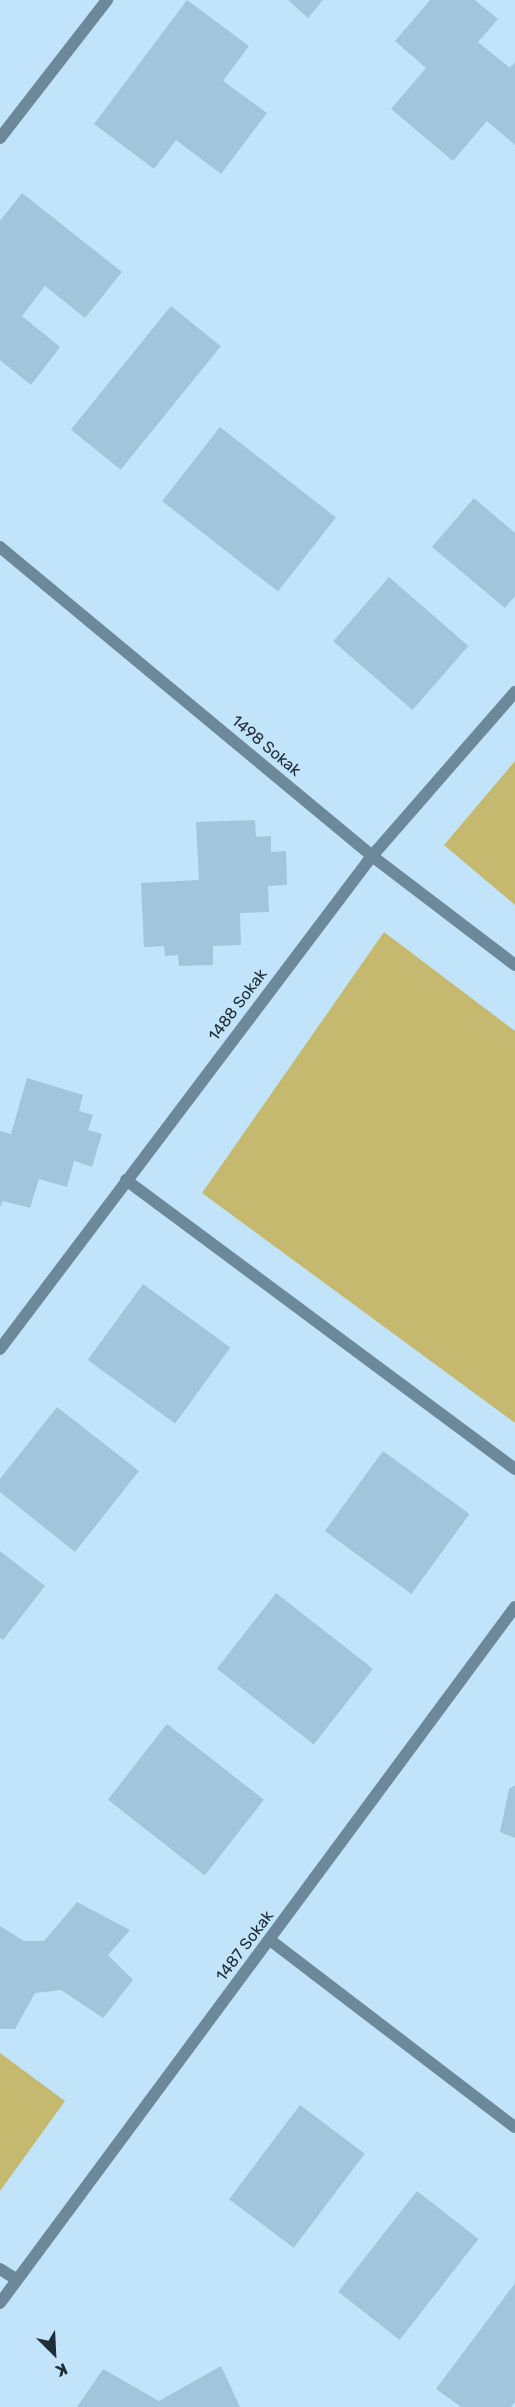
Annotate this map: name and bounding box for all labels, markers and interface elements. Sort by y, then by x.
street label: 1498 Sokak [227,711,305,781]
street label: 1488 Sokak [205,965,271,1045]
street label: 1487 Sokak [212,1907,278,1985]
north arrow [24,2323,84,2383]
text: K [53,2359,70,2381]

